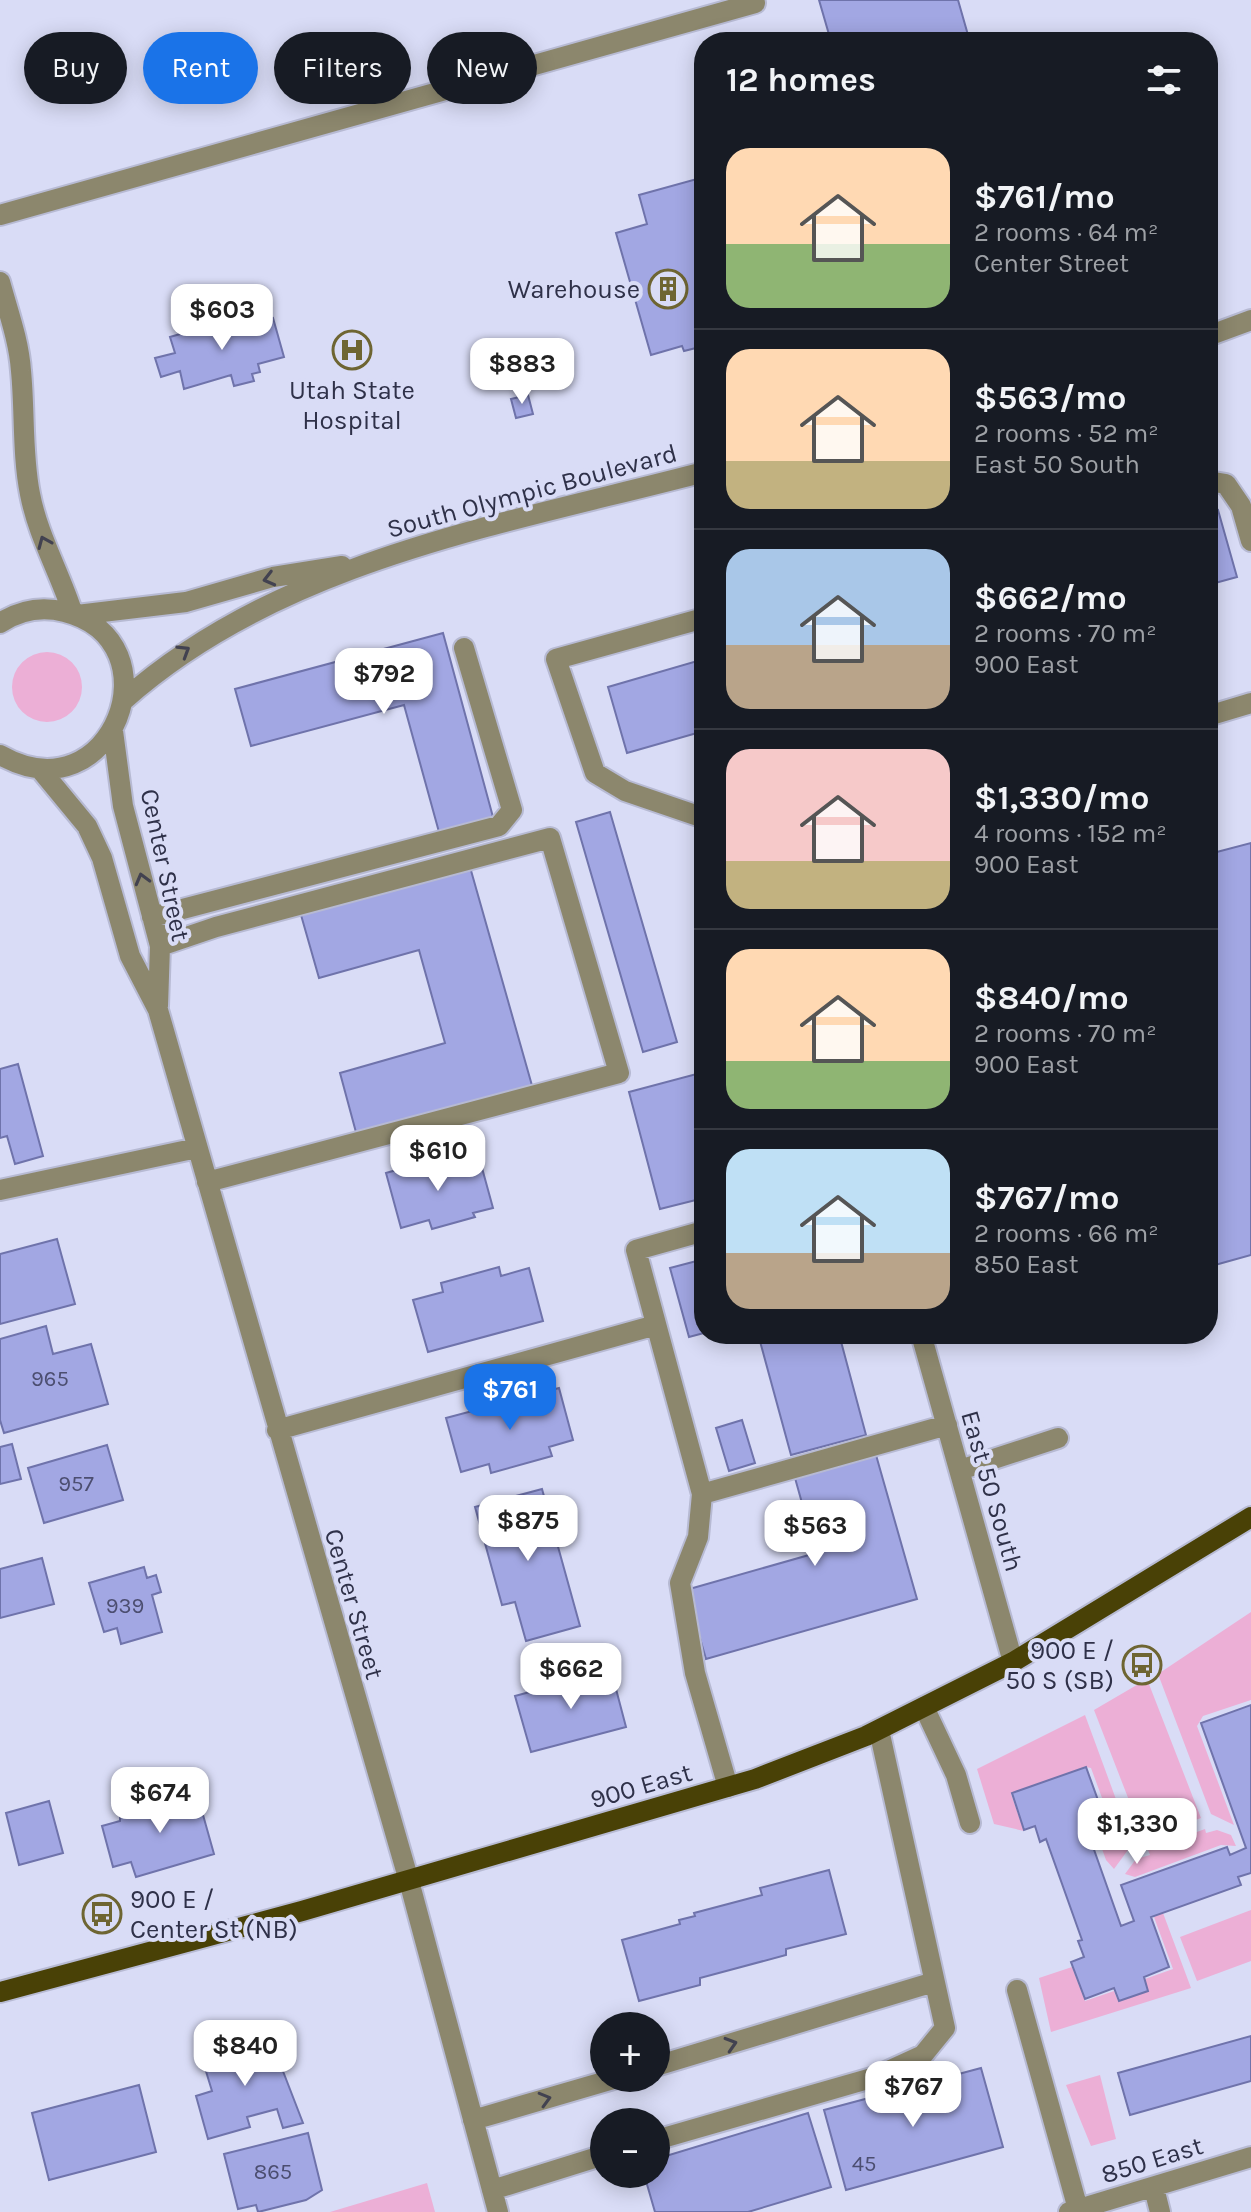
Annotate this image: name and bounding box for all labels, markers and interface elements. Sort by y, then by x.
chip: Buy [24,32,127,104]
chip: Rent [143,32,258,104]
chip: Filters [274,32,411,104]
chip: New [427,32,537,104]
icon: filters [1142,58,1186,102]
text: 12 homes [726,60,876,100]
text: $761/mo [974,177,1115,217]
icon: home [790,180,886,276]
text: 2 rooms · 64 m² [974,217,1158,248]
text: Center Street [974,248,1129,279]
building icon: Warehouse [647,268,689,310]
place label: Warehouse [508,274,640,305]
pin: $603 [175,284,269,352]
text: $603 [189,294,255,325]
hospital icon: Utah State Hospital [331,329,373,371]
pin: $883 [475,338,569,406]
text: $883 [488,348,556,379]
place label: Utah State Hospital [289,375,415,436]
text: $563/mo [974,378,1127,418]
icon: home [790,381,886,477]
text: 2 rooms · 52 m² [974,418,1159,449]
street label: South Olympic Boulevard [383,437,681,545]
text: East 50 South [974,449,1140,480]
one-way arrow [38,536,54,550]
one-way arrow [262,569,276,586]
text: $662/mo [974,578,1127,618]
icon: home [790,581,886,677]
text: 2 rooms · 70 m² [974,618,1157,649]
one-way arrow [176,646,190,661]
pin: $792 [337,648,431,716]
text: 900 East [974,649,1078,680]
text: $792 [353,658,415,689]
text: $1,330/mo [974,778,1150,818]
icon: home [790,781,886,877]
street label: Center Street [134,786,196,944]
text: 4 rooms · 152 m² [974,818,1167,849]
text: 900 East [974,849,1078,880]
one-way arrow [135,872,151,886]
text: $840/mo [974,978,1129,1018]
icon: home [790,981,886,1077]
text: 2 rooms · 70 m² [974,1018,1157,1049]
text: 900 East [974,1049,1078,1080]
pin: $610 [391,1125,485,1193]
text: $610 [408,1135,468,1166]
text: $767/mo [974,1178,1119,1218]
icon: home [790,1181,886,1277]
text: 2 rooms · 66 m² [974,1218,1159,1249]
text: 850 East [974,1249,1079,1280]
pin: $761 [463,1364,557,1432]
house number: 965 [31,1366,69,1392]
text: $761 [482,1374,538,1405]
street label: East 50 South [954,1407,1030,1575]
house number: 957 [58,1471,94,1497]
pin: $875 [481,1495,575,1563]
pin: $563 [768,1500,862,1568]
text: $875 [497,1505,559,1536]
text: $563 [782,1510,848,1541]
street label: Center Street [318,1525,390,1683]
house number: 939 [106,1593,144,1619]
place label: 900 E / 50 S (SB) [1005,1635,1114,1696]
pin: $662 [524,1643,618,1711]
bus stop icon: 900 E / 50 S (SB) [1121,1644,1163,1686]
text: $662 [538,1653,604,1684]
street label: 900 East [587,1757,696,1815]
pin: $674 [113,1767,207,1835]
text: $674 [129,1777,191,1808]
pin: $1,330 [1072,1798,1202,1866]
text: $1,330 [1096,1808,1178,1839]
place label: 900 E / Center St (NB) [130,1884,298,1945]
bus stop icon: 900 E / Center St (NB) [81,1893,123,1935]
map controls [590,2012,670,2188]
button: + [590,2012,670,2092]
pin: $840 [198,2020,292,2088]
text: $840 [212,2030,278,2061]
one-way arrow [723,2037,737,2053]
pin: $767 [866,2061,960,2129]
text: $767 [883,2071,943,2102]
one-way arrow [538,2092,551,2108]
button: − [590,2108,670,2188]
street label: 850 East [1097,2130,1207,2190]
house number: 45 [852,2151,876,2177]
house number: 865 [254,2159,292,2185]

